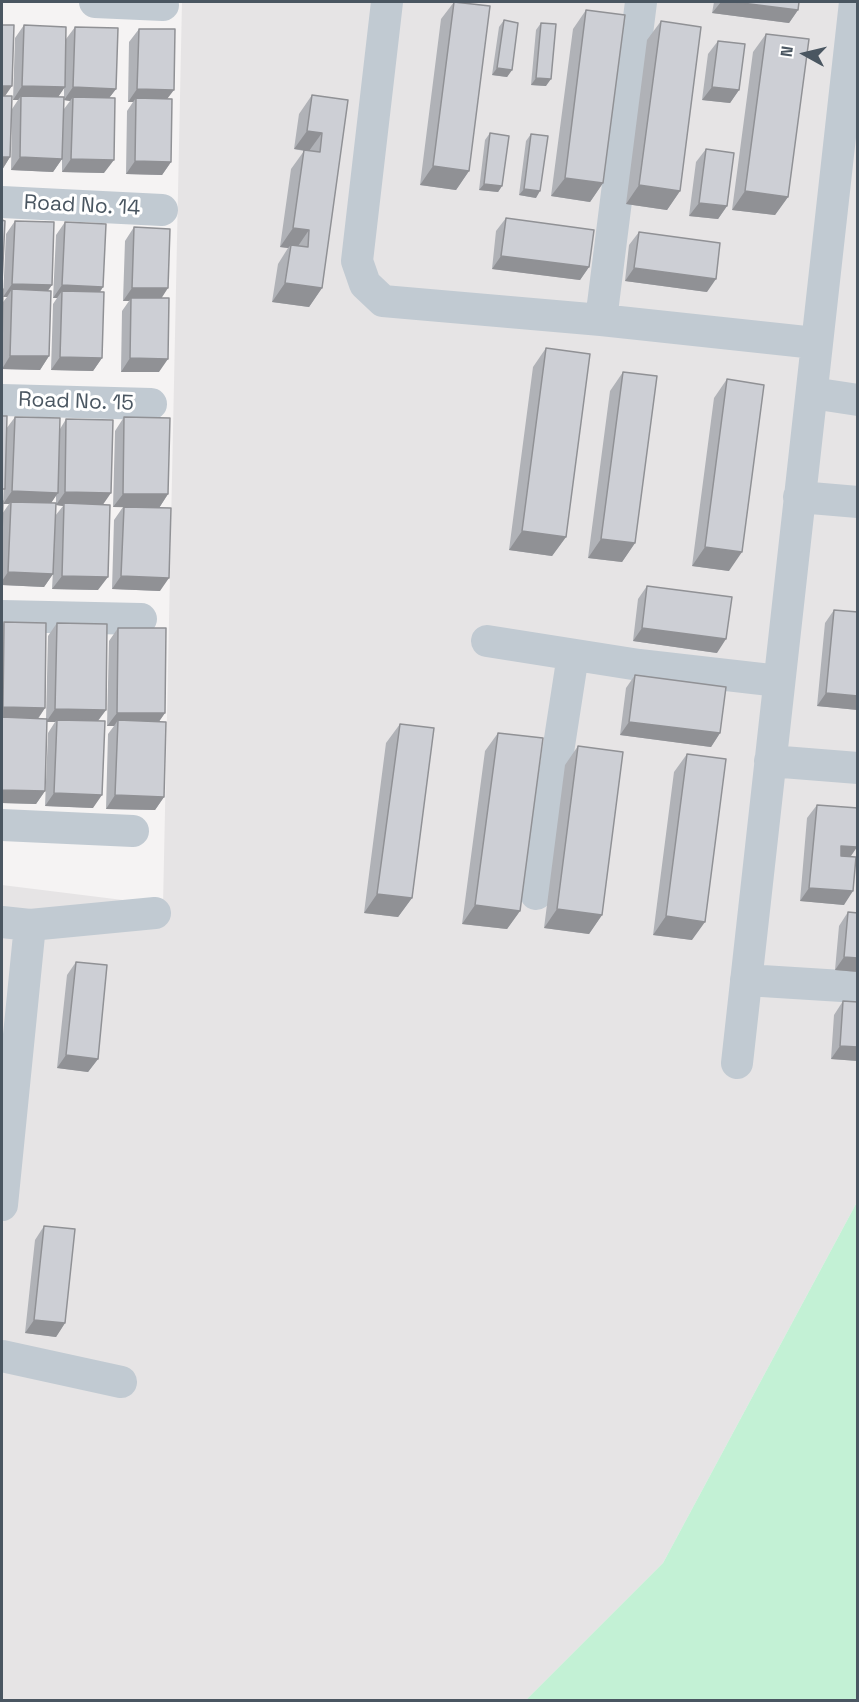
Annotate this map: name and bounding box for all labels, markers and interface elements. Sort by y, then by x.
north arrow [775,24,835,84]
text: N [776,45,798,58]
street label: Road No. 14 [23,190,141,222]
street label: Road No. 15 [18,387,134,417]

